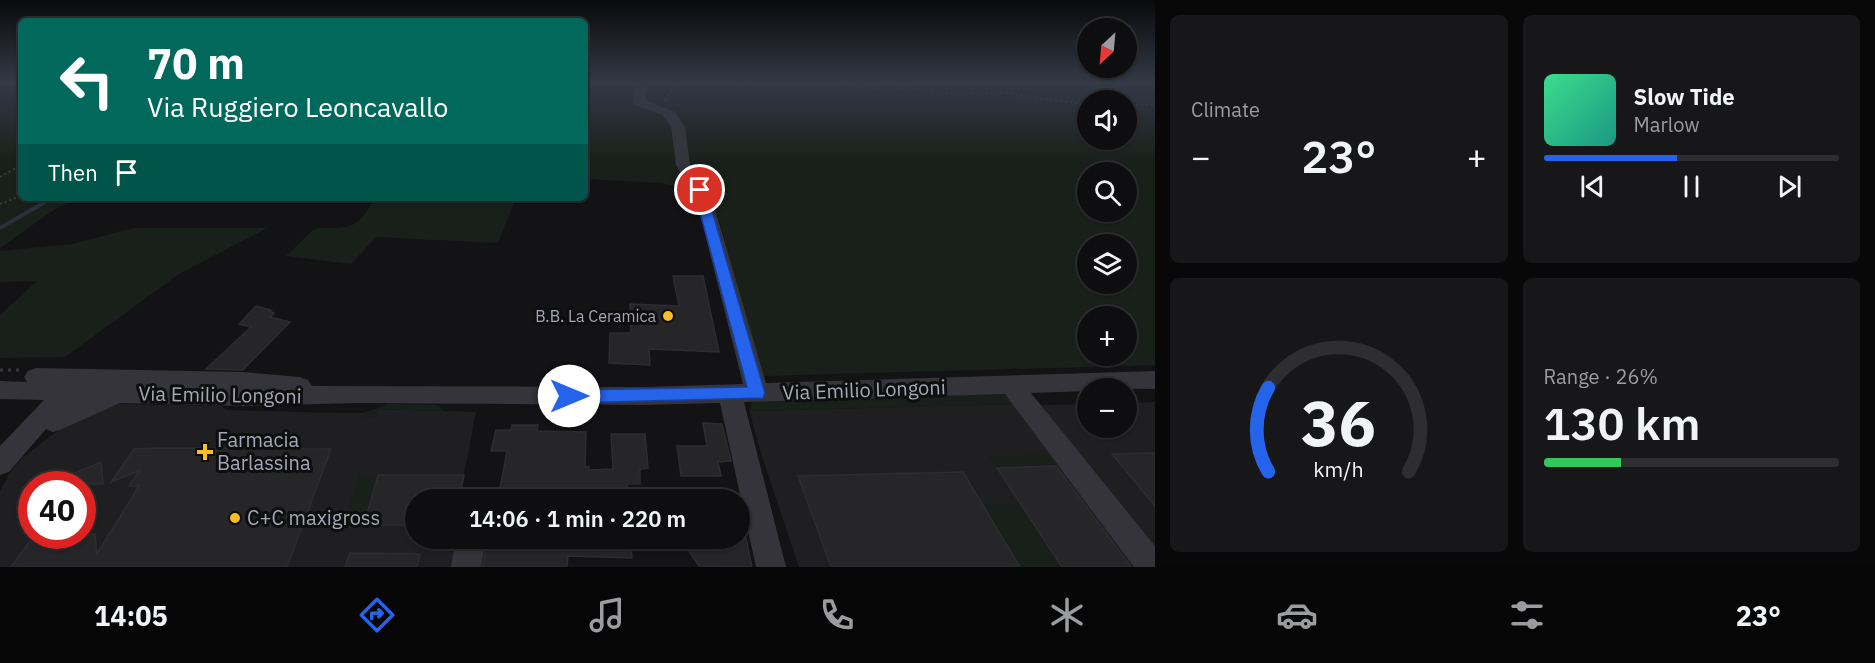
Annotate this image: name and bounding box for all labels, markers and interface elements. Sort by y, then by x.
north arrow [1077,18,1137,78]
map controls [1077,18,1137,438]
text: 70 m [147,36,245,91]
icon: left [48,42,126,120]
text: Slow Tide [1634,82,1735,111]
text: Via Ruggiero Leoncavallo [147,89,448,124]
button: sound [1077,90,1137,150]
text: Climate [1191,96,1260,123]
text: Marlow [1634,111,1700,138]
text: 23° [1301,127,1376,185]
text: − [1191,135,1211,178]
text: + [1467,135,1486,178]
icon: arrive [110,156,143,189]
text: Then [48,158,98,187]
button: search [1077,162,1137,222]
pin [674,164,725,215]
icon: previous [1576,170,1609,203]
icon: pause [1675,170,1708,203]
icon: next [1773,170,1806,203]
icon: arrive [683,173,716,206]
button: layers [1077,234,1137,294]
place label: B.B. La Ceramica [535,306,656,326]
button: + [1077,306,1137,366]
marker: B.B. La Ceramica [661,309,675,323]
text: Range · 26% [1544,363,1658,390]
position arrow [537,364,601,428]
street label: Via Emilio Longoni [782,373,946,406]
button: − [1077,378,1137,438]
street label: Via Emilio Longoni [138,380,302,409]
text: 36 [1301,382,1376,463]
text: 130 km [1544,394,1700,452]
place label: Farmacia Barlassina [217,426,311,476]
marker: Farmacia Barlassina [198,445,212,459]
text: km/h [1314,455,1364,483]
speed limit sign: 40 [18,471,96,549]
place label: C+C maxigross [247,504,380,531]
text: 14:06 · 1 min · 220 m [469,504,686,533]
marker: C+C maxigross [228,511,242,525]
icon: directions [356,594,398,636]
icon: music [586,594,628,636]
icon: phone [816,594,858,636]
icon: climate [1046,594,1088,636]
icon: car [1276,594,1318,636]
icon: filters [1506,594,1548,636]
text: 14:05 [94,598,168,633]
text: 23° [1736,598,1781,633]

